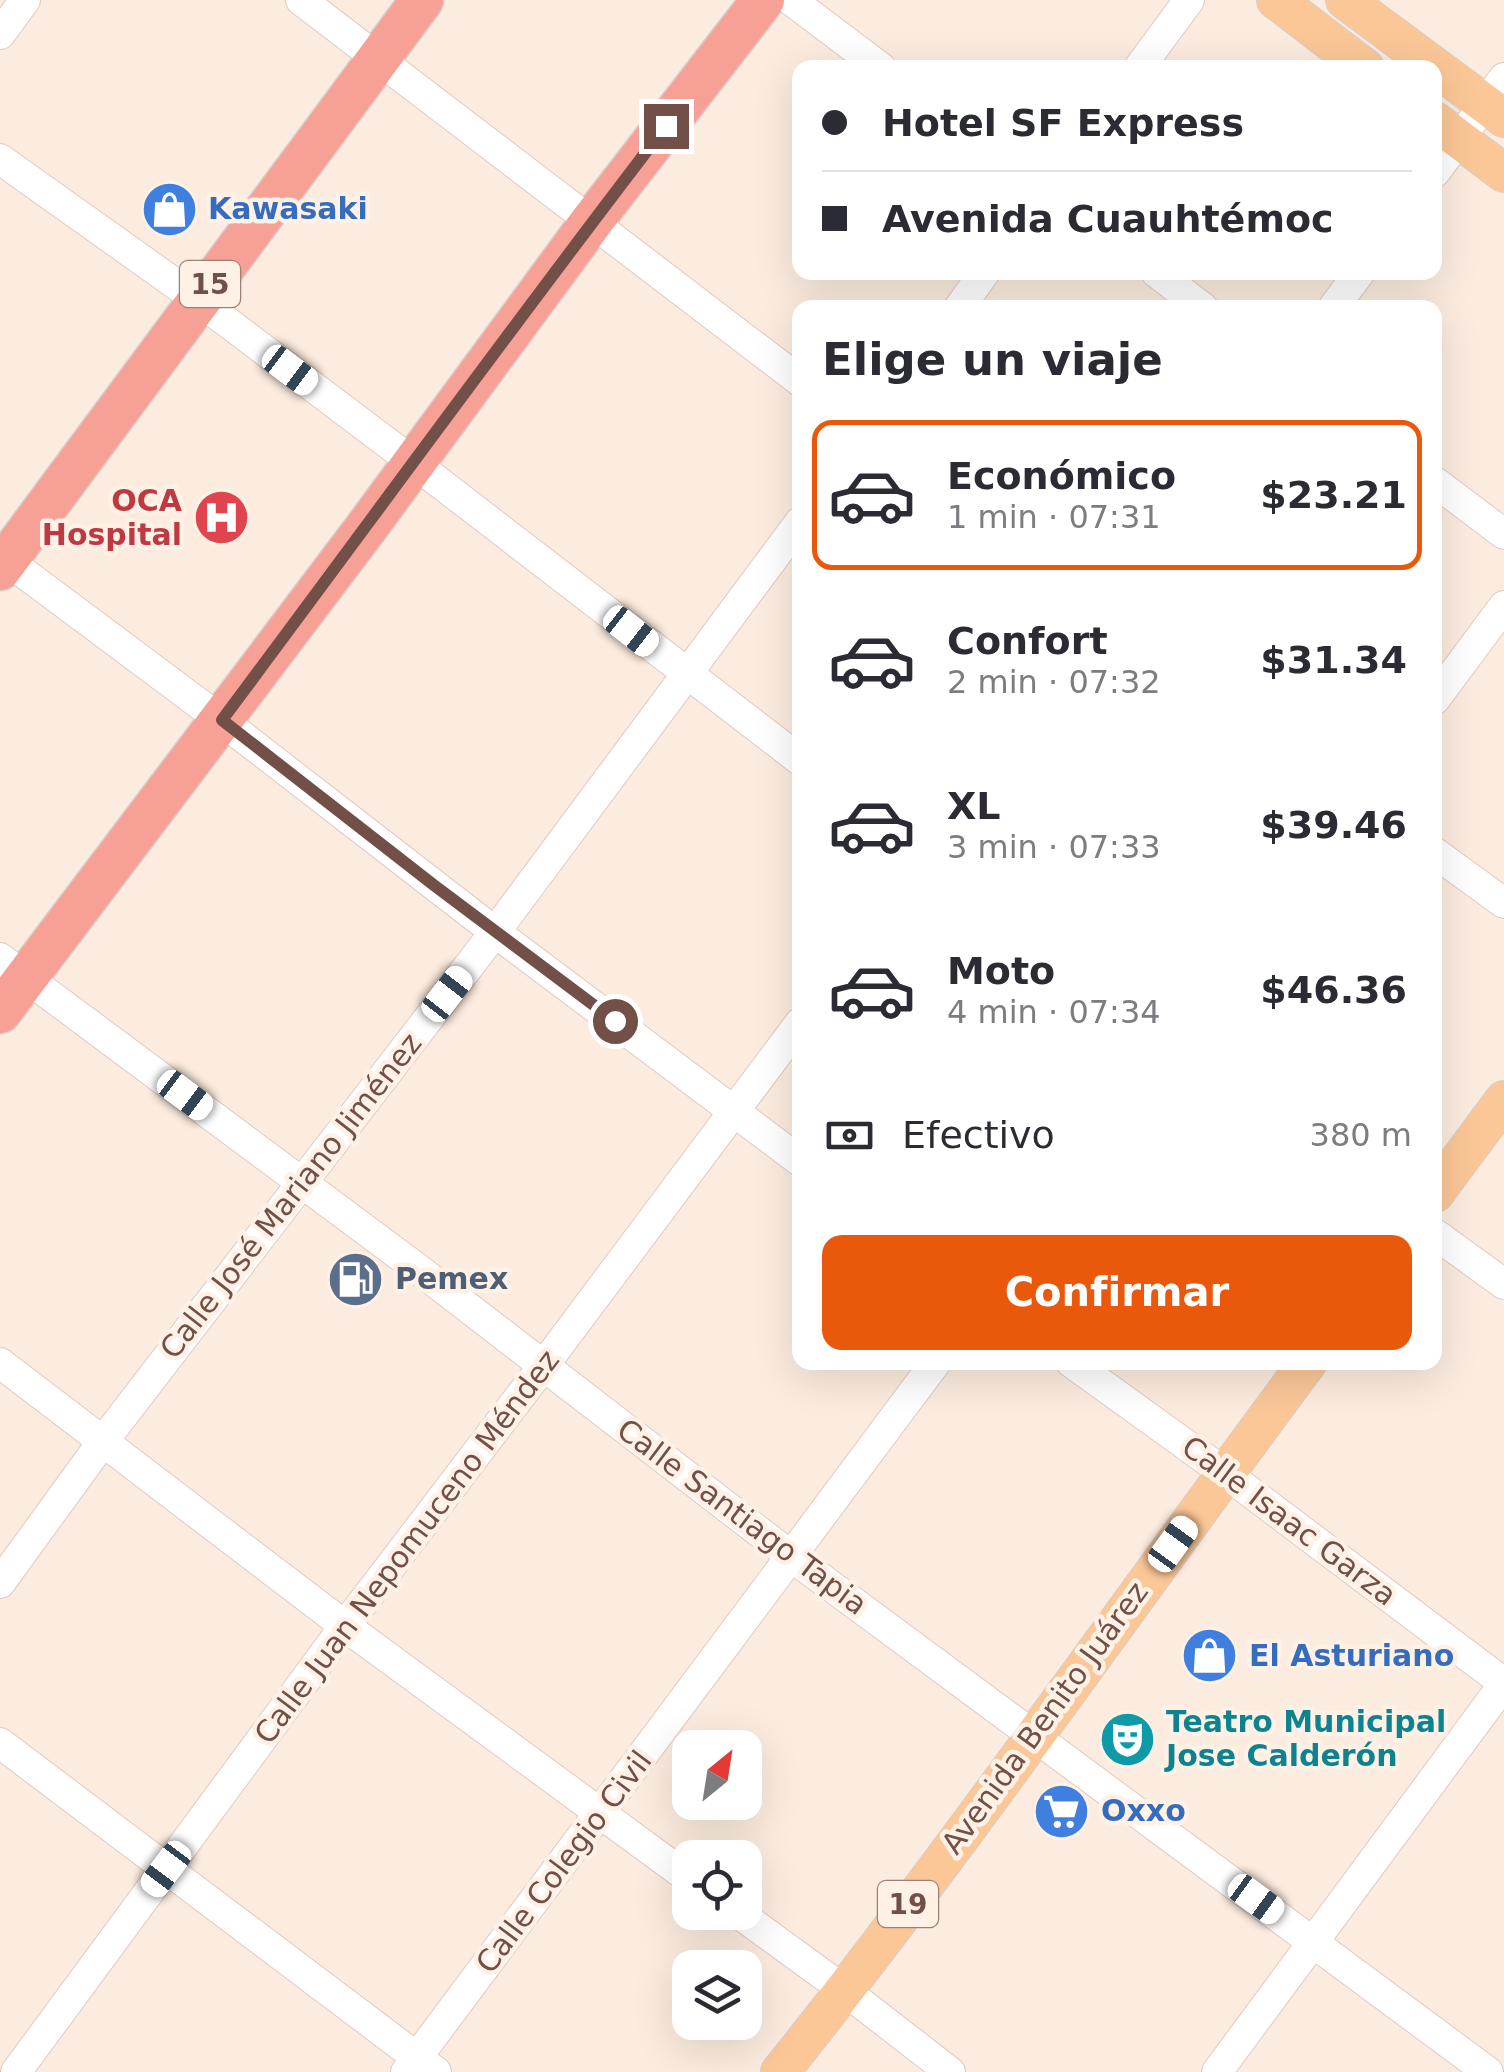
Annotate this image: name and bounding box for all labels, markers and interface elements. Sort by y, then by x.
text: Hotel SF Express [882,101,1244,145]
route end [644,104,689,149]
shop icon: Kawasaki [139,179,199,239]
place label: Kawasaki [208,191,368,226]
text: Avenida Cuauhtémoc [882,197,1334,241]
road number: 15 [180,261,240,307]
text: Elige un viaje [822,333,1163,386]
car [257,340,323,400]
icon: car [827,450,917,540]
text: Económico [947,454,1176,498]
text: $23.21 [1260,473,1407,517]
place label: OCA Hospital [42,483,183,552]
hospital icon: OCA Hospital [191,488,251,548]
text: 1 min · 07:31 [947,498,1161,536]
car [598,601,664,661]
icon: car [827,615,917,705]
text: Confort [947,619,1108,663]
text: $31.34 [1260,638,1407,682]
text: 2 min · 07:32 [947,663,1161,701]
icon: car [827,780,917,870]
text: XL [947,784,1001,828]
text: $39.46 [1260,803,1407,847]
text: 3 min · 07:33 [947,828,1161,866]
icon: car [827,945,917,1035]
text: Moto [947,949,1055,993]
car [417,961,477,1027]
text: $46.36 [1260,968,1407,1012]
text: 4 min · 07:34 [947,993,1161,1031]
route start [593,999,638,1044]
street label: Calle José Mariano Jiménez [153,1026,428,1365]
car [152,1065,218,1125]
icon: cash [822,1108,877,1163]
text: Efectivo [902,1113,1055,1157]
text: 380 m [1310,1116,1412,1154]
button: Confirmar [822,1235,1412,1350]
fuel station icon: Pemex [326,1249,386,1309]
place label: Pemex [395,1261,508,1296]
street label: Calle Juan Nepomuceno Méndez [247,1343,566,1750]
street label: Calle Santiago Tapia [611,1411,874,1622]
street label: Calle Isaac Garza [1175,1429,1403,1613]
car [1143,1511,1203,1577]
street label: Avenida Benito Juárez [934,1575,1155,1860]
shop icon: El Asturiano [1180,1626,1240,1686]
place label: El Asturiano [1249,1638,1454,1673]
place label: Teatro Municipal Jose Calderón [1164,1704,1446,1773]
theatre icon: Teatro Municipal Jose Calderón [1097,1709,1157,1769]
north arrow [672,1730,762,1820]
map controls [672,1730,762,2040]
street label: Calle Colegio Civil [469,1744,659,1980]
supermarket icon: Oxxo [1032,1781,1092,1841]
place label: Oxxo [1101,1793,1186,1828]
car [136,1836,196,1902]
button: locate [672,1840,762,1930]
car [1223,1869,1289,1929]
road number: 19 [878,1881,938,1927]
button: layers [672,1950,762,2040]

